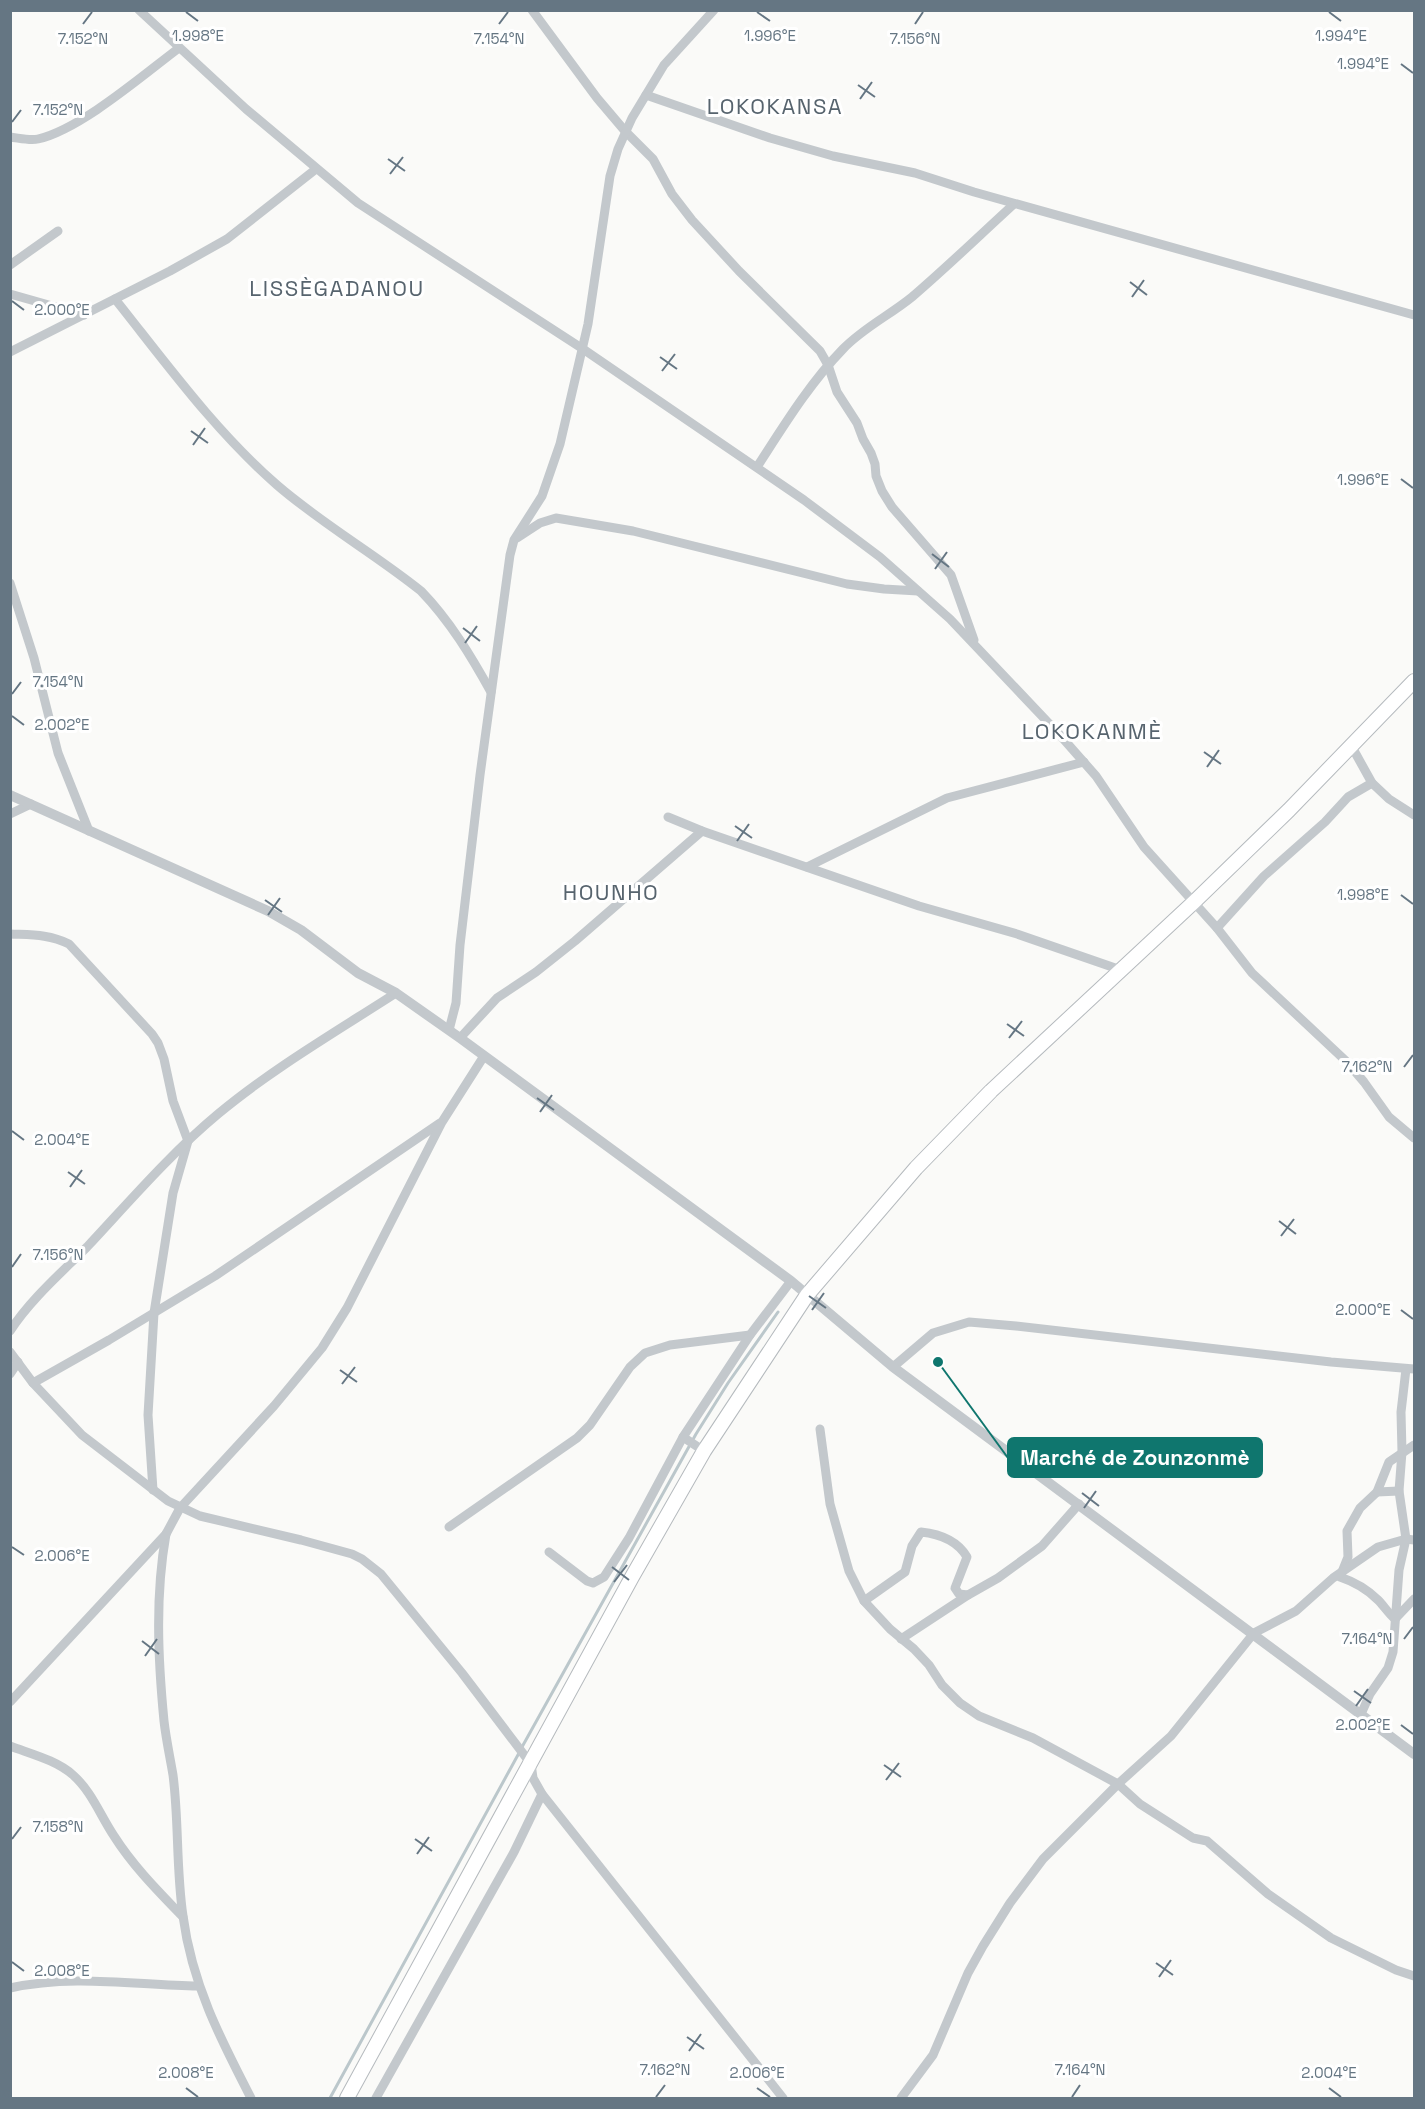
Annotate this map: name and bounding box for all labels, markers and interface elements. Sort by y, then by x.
text: 1.998°E [172,26,224,45]
text: 1.996°E [744,26,796,45]
text: 1.994°E [1315,26,1367,45]
text: 7.152°N [58,29,108,48]
text: 7.154°N [474,29,524,48]
text: 7.156°N [890,29,940,48]
text: 1.994°E [1337,54,1389,73]
district label: LOKOKANSA [707,92,843,120]
text: 7.152°N [33,100,83,119]
district label: LISSÈGADANOU [249,274,425,302]
text: 2.000°E [34,300,90,319]
text: 1.996°E [1337,470,1389,489]
text: 7.154°N [33,672,83,691]
text: 2.002°E [34,715,90,734]
district label: LOKOKANMÈ [1022,717,1162,745]
district label: HOUNHO [563,878,659,906]
text: 1.998°E [1337,885,1389,904]
text: 7.162°N [1342,1057,1392,1076]
text: 2.004°E [34,1130,90,1149]
text: 7.156°N [33,1245,83,1264]
text: 2.000°E [1335,1300,1391,1319]
callout: Marché de Zounzonmè [1008,1438,1262,1477]
text: Marché de Zounzonmè [1020,1444,1250,1471]
text: 2.006°E [34,1546,90,1565]
text: 7.164°N [1341,1629,1393,1648]
text: 2.002°E [1335,1715,1391,1734]
text: 7.158°N [33,1817,83,1836]
text: 2.008°E [34,1961,90,1980]
text: 7.162°N [640,2060,690,2079]
text: 7.164°N [1054,2060,1106,2079]
text: 2.008°E [158,2063,214,2082]
text: 2.006°E [729,2063,785,2082]
text: 2.004°E [1301,2063,1357,2082]

